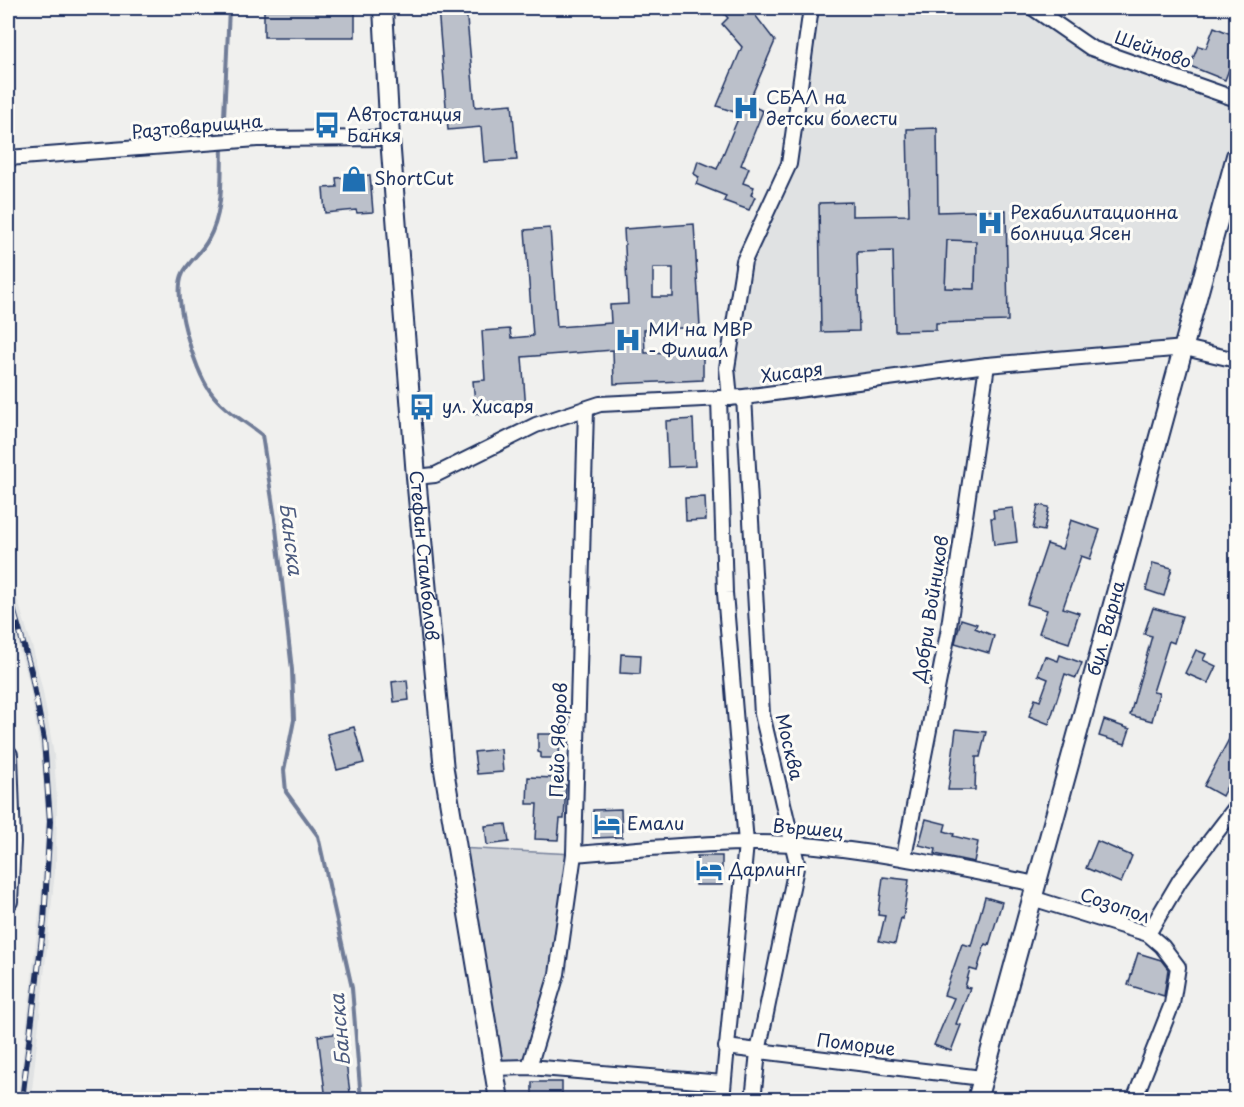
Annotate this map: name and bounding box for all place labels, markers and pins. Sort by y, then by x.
place label: СБАЛ на детски болести [766,83,898,131]
hospital icon: СБАЛ на детски болести [731,93,761,123]
place label: Автостанция Банкя [347,100,462,148]
bus stop icon: Автостанция Банкя [312,110,342,140]
shop icon: ShortCut [339,164,369,194]
place label: ShortCut [374,164,454,191]
place label: Рехабилитационна болница Ясен [1010,198,1179,246]
hospital icon: Рехабилитационна болница Ясен [975,208,1005,238]
place label: МИ на МВР - Филиал [648,315,753,363]
hospital icon: МИ на МВР - Филиал [613,325,643,355]
bus stop icon: ул. Хисаря [407,392,437,422]
place label: ул. Хисаря [442,392,534,419]
hotel icon: Емали [592,809,622,839]
place label: Емали [627,809,685,836]
hotel icon: Дарлинг [694,855,724,885]
place label: Дарлинг [728,855,805,882]

